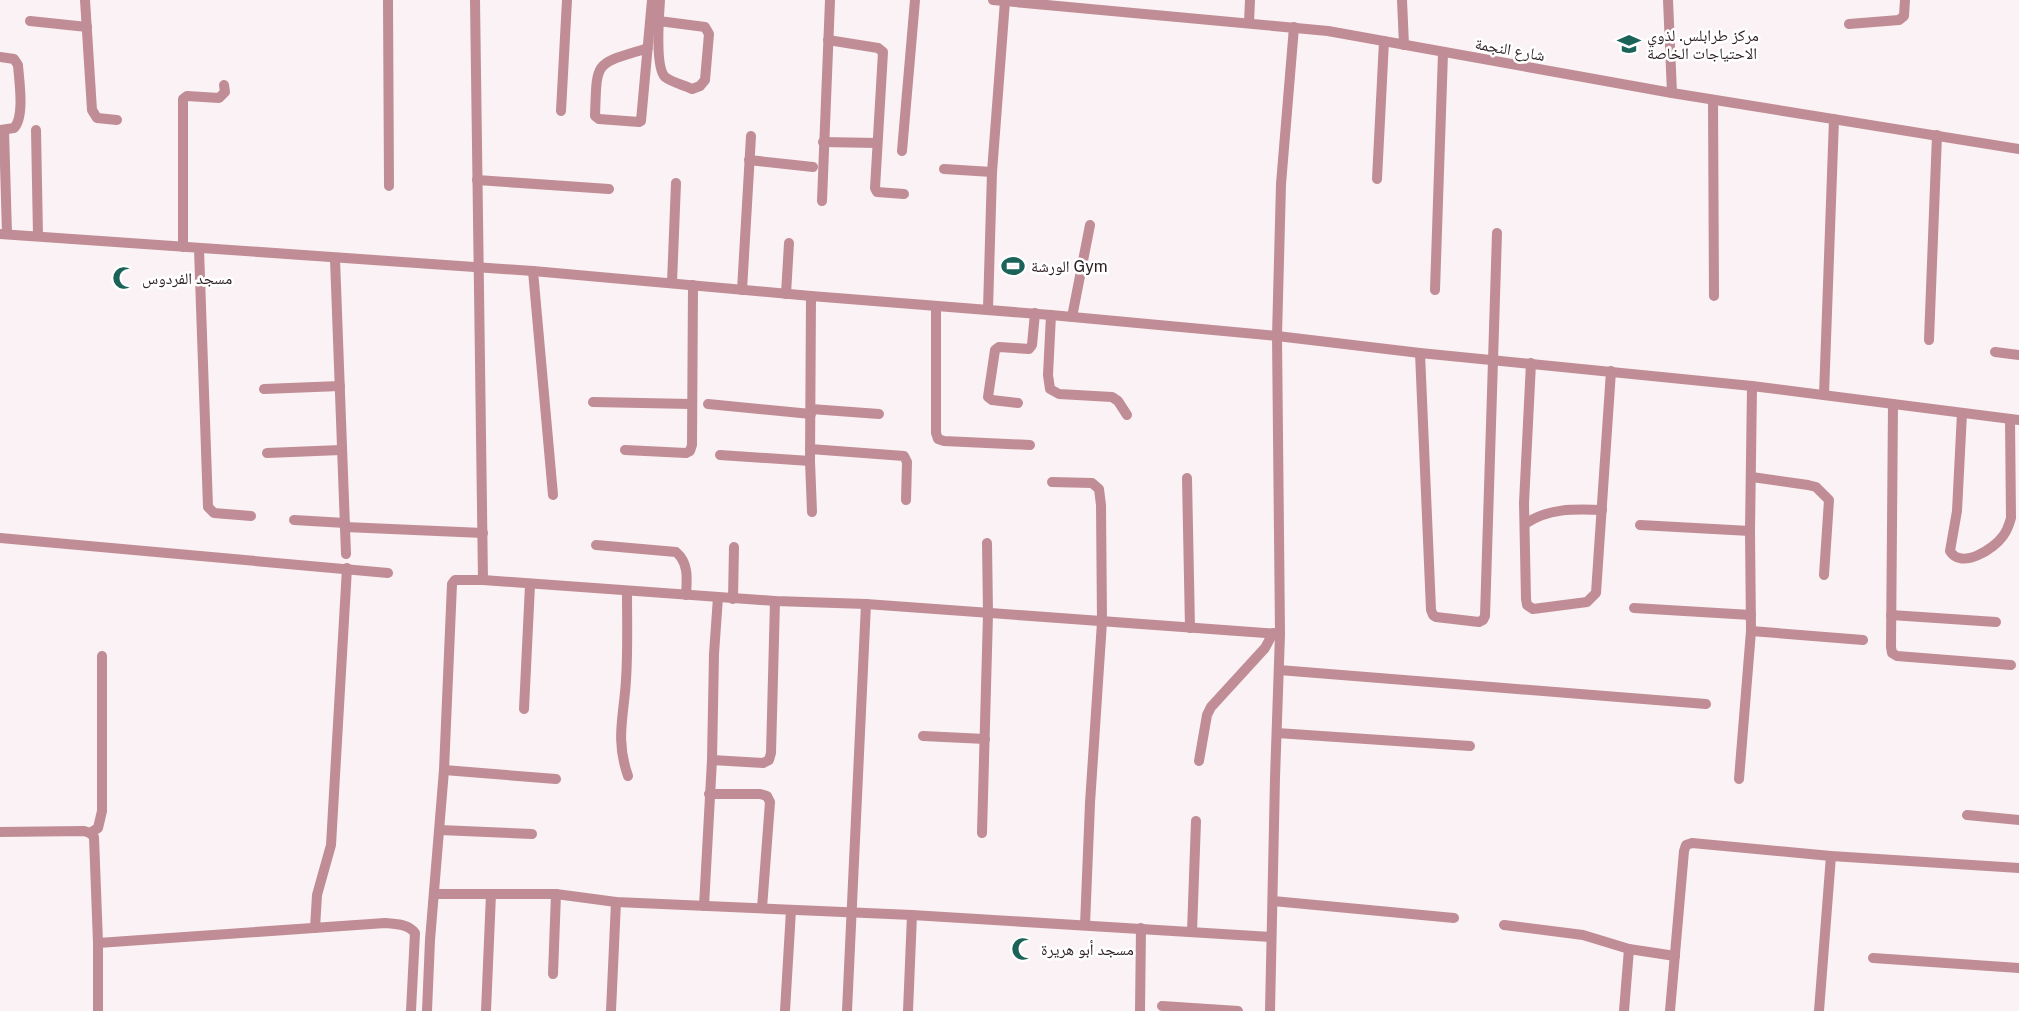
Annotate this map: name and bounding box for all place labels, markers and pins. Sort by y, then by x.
place label: مركز طرابلس. لذوي الاحتياجات الخاصة [1647,26,1759,63]
school or university icon: مركز طرابلس. لذوي الاحتياجات الخاصة [1616,31,1642,57]
sports icon: الورشة Gym [1000,253,1026,279]
place label: الورشة Gym [1031,257,1108,276]
mosque icon: مسجد الفردوس [111,265,137,291]
place label: مسجد الفردوس [142,269,232,289]
mosque icon: مسجد أبو هريرة [1010,936,1036,962]
place label: مسجد أبو هريرة [1041,940,1134,959]

